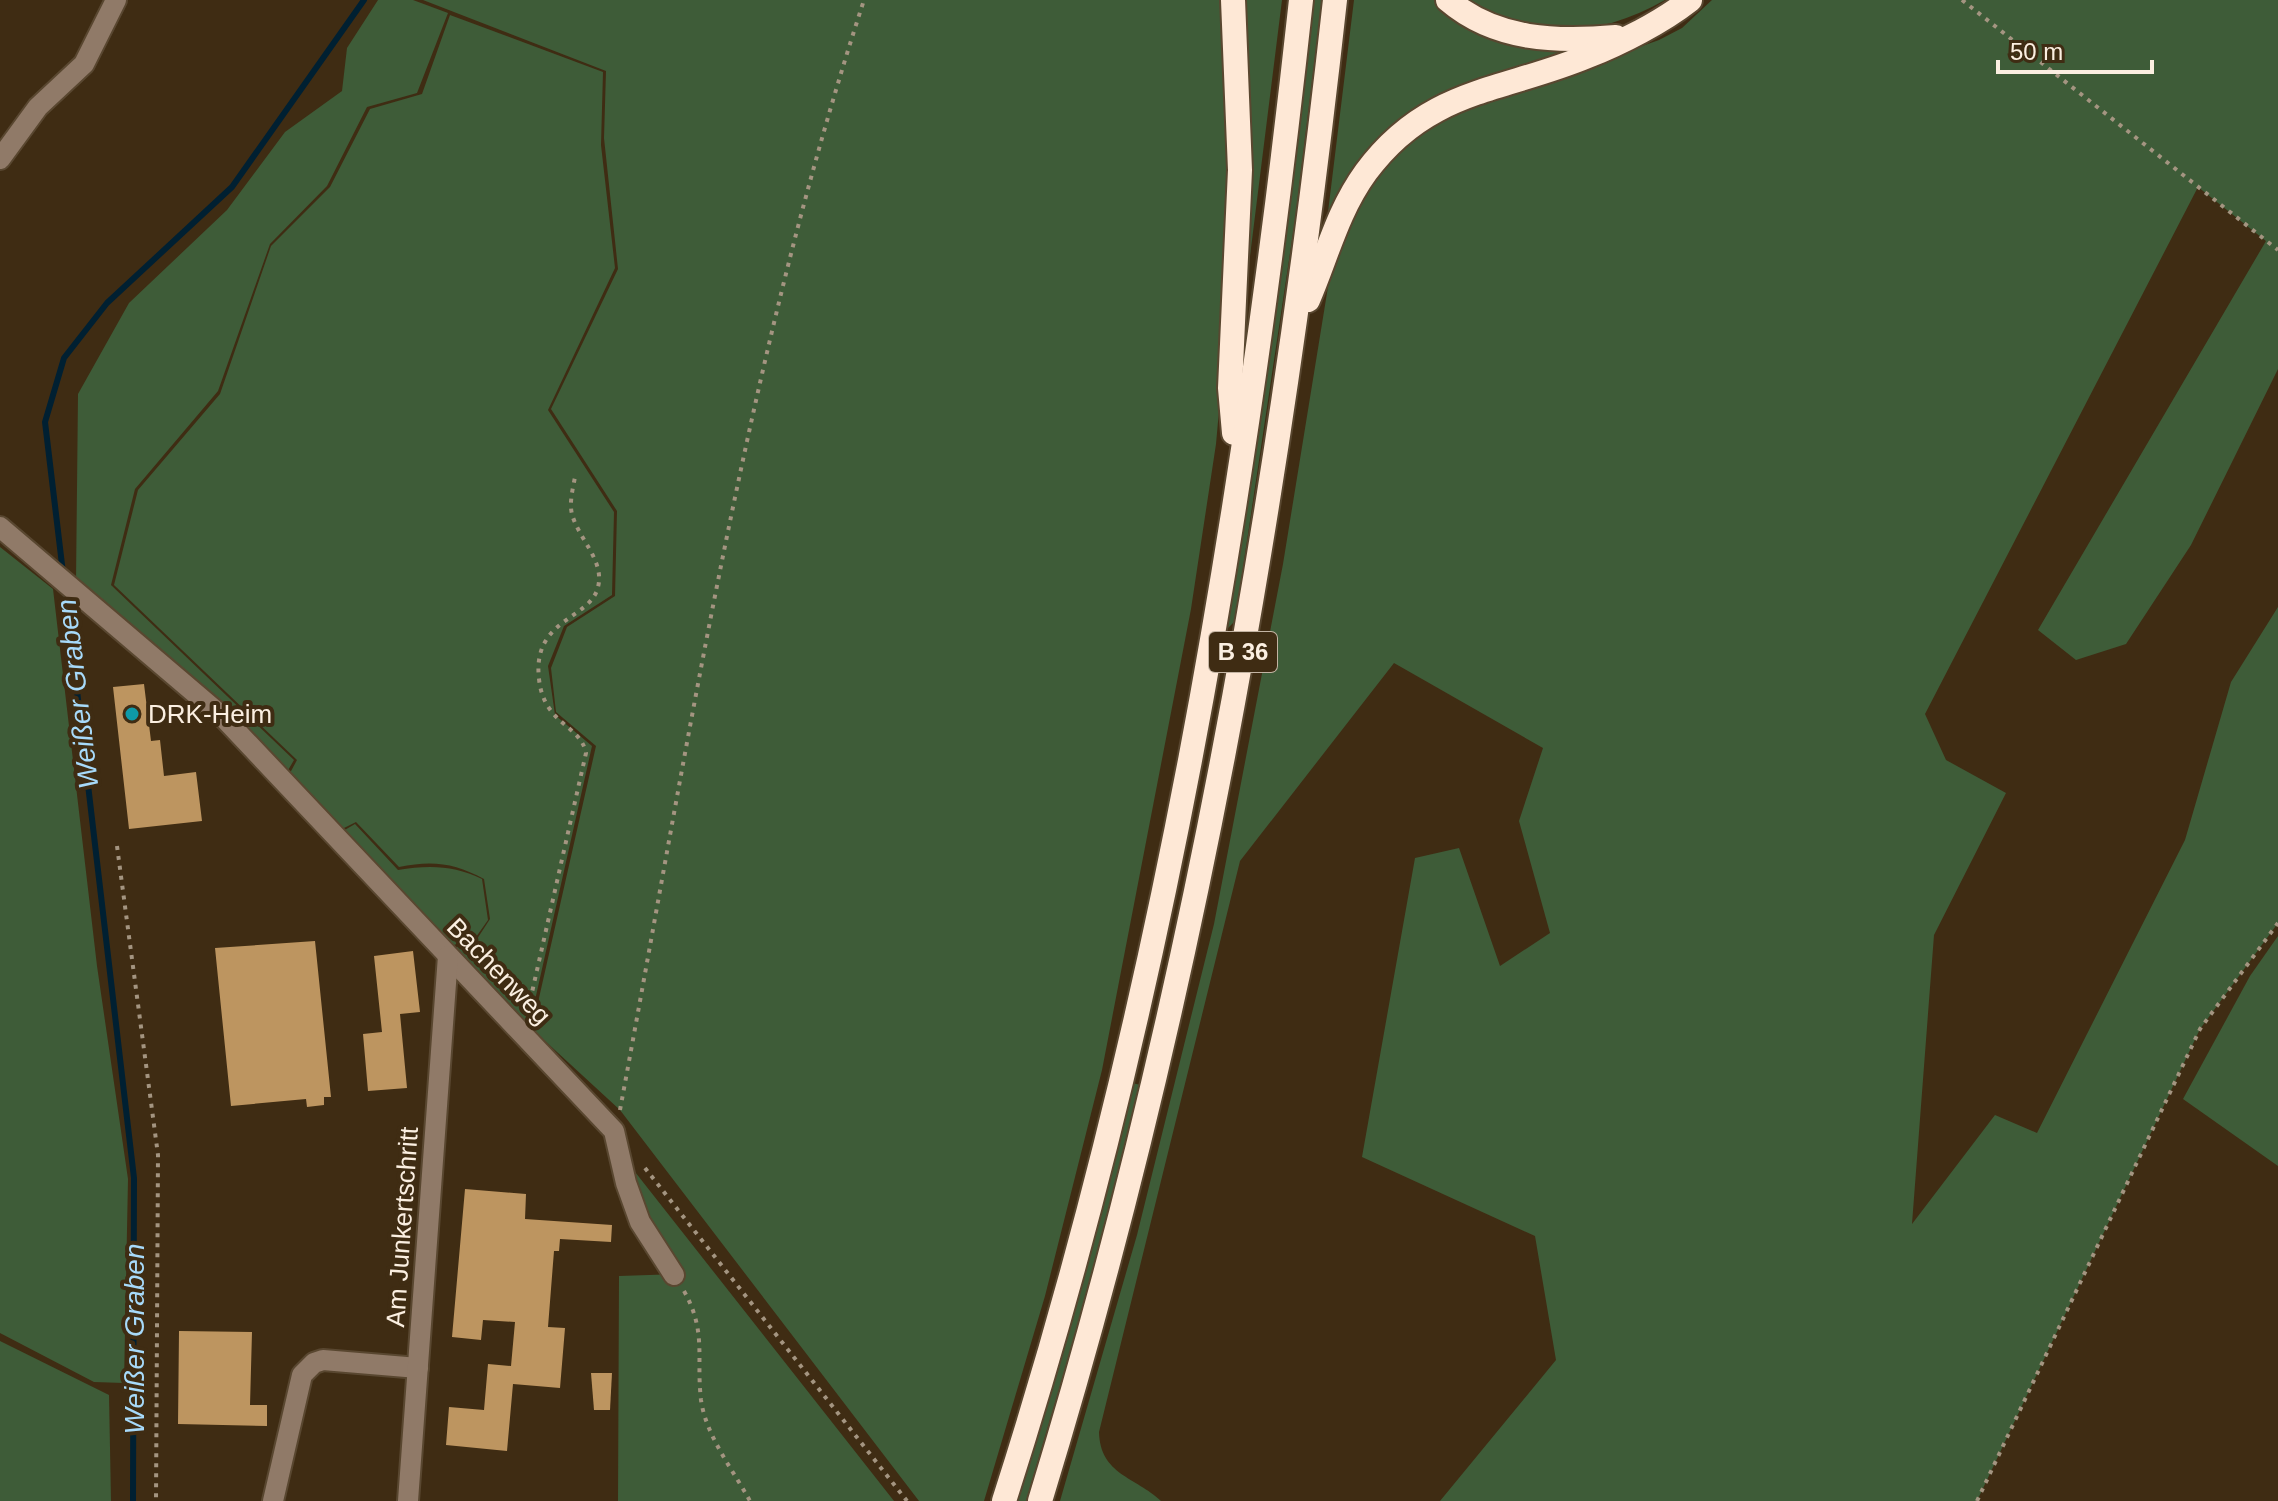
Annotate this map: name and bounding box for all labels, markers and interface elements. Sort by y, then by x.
scale bar [1998,24,2152,74]
text: 50 m [2010,38,2063,65]
water label: Weißer Graben [50,597,105,791]
road number: B 36 [1209,632,1277,672]
place label: DRK-Heim [148,699,272,729]
marker: DRK-Heim [123,705,141,723]
street label: Bachenweg [441,912,557,1030]
street label: Am Junkertschritt [380,1125,424,1328]
water label: Weißer Graben [119,1244,150,1434]

